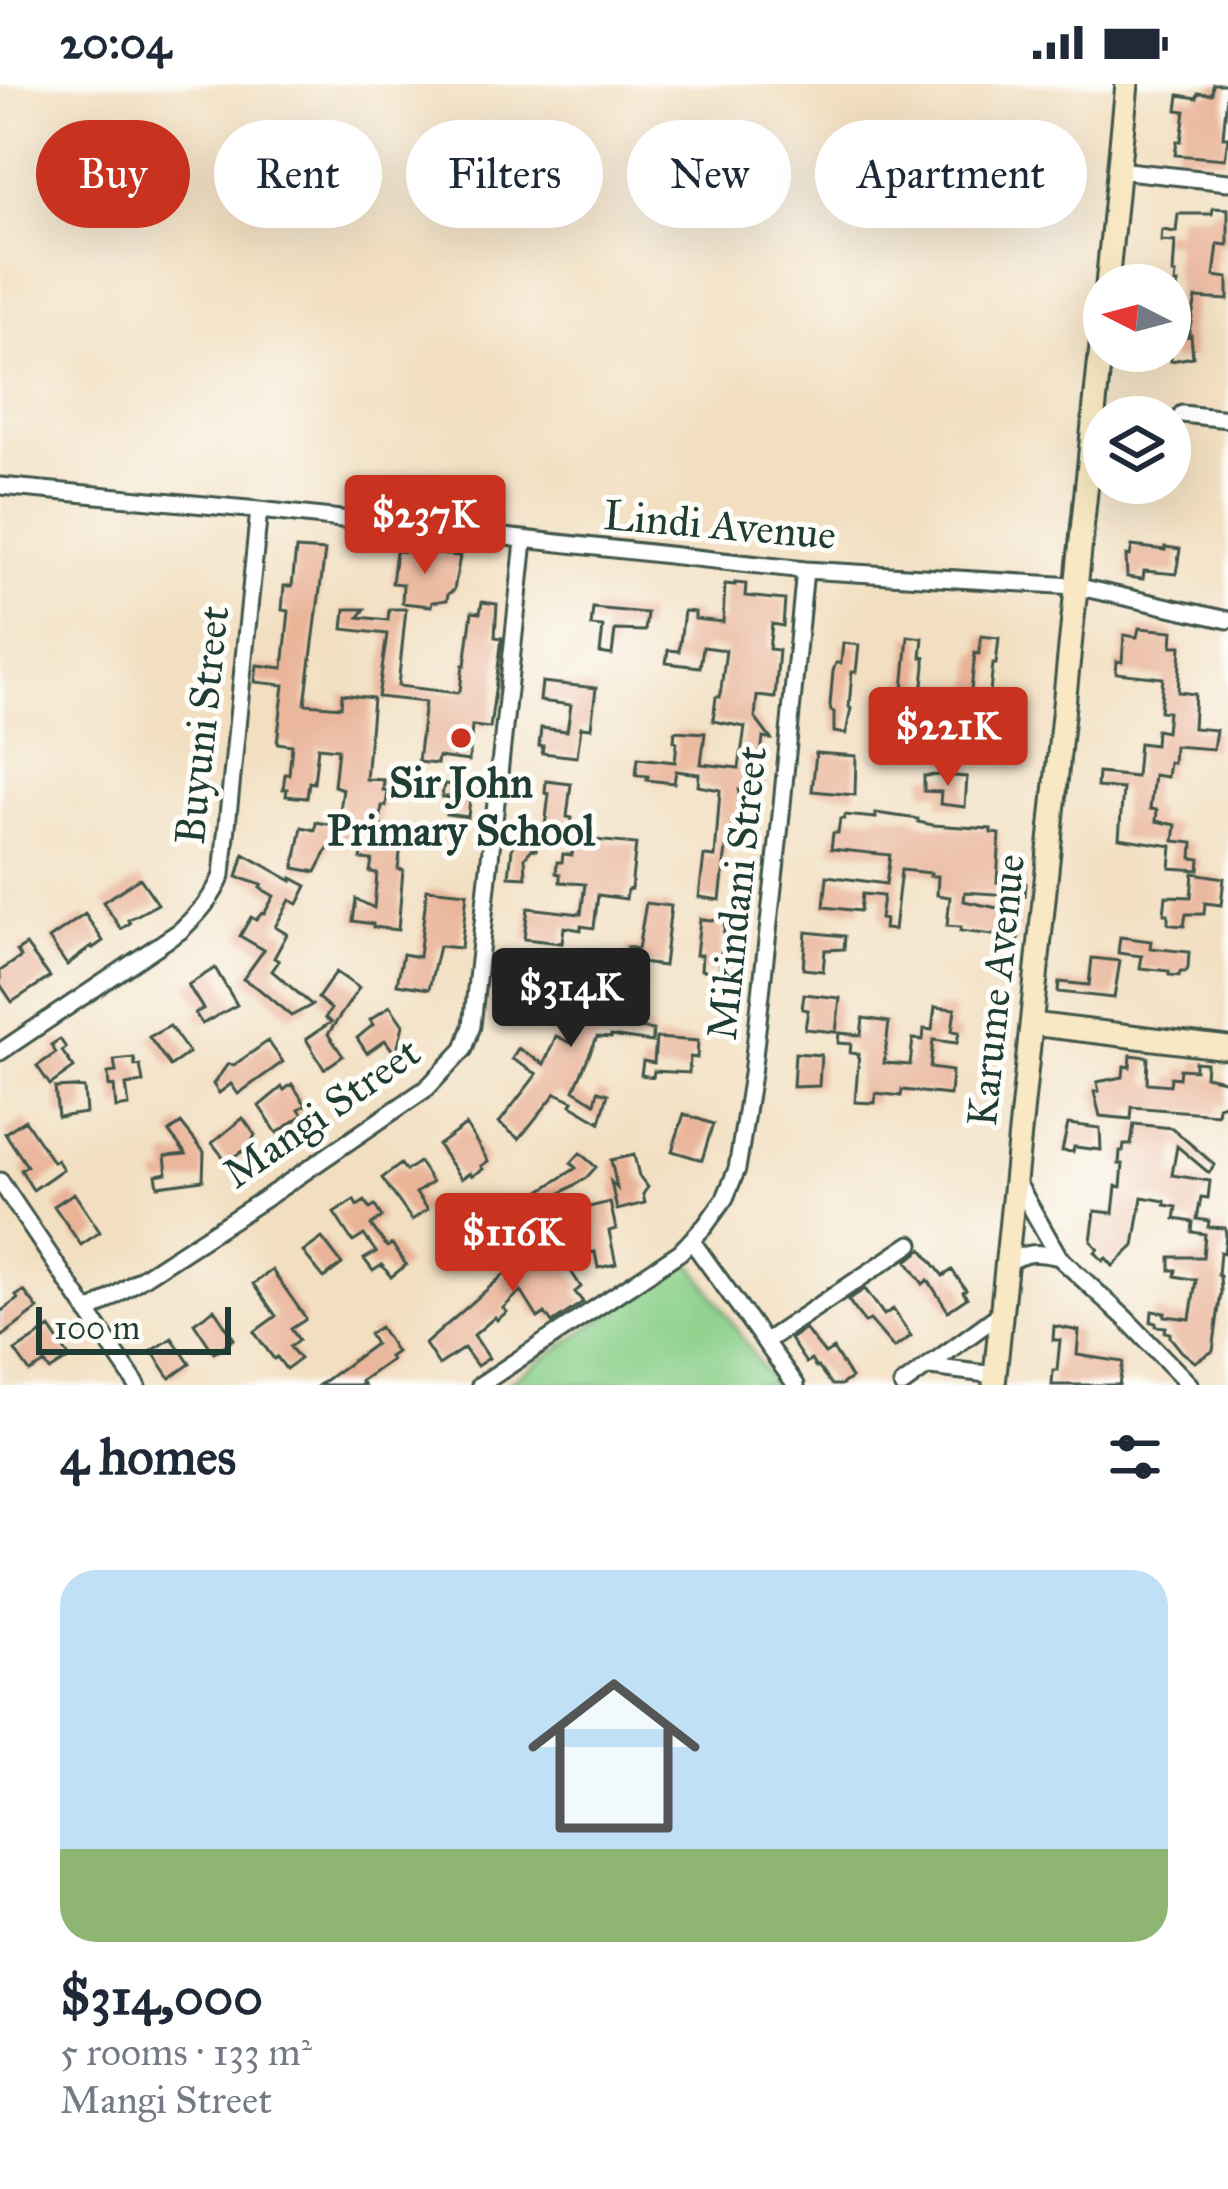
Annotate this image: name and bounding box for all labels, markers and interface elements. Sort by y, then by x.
text: 20:04 [60,15,171,70]
chip: Buy [36,120,190,228]
chip: Rent [214,120,382,228]
chip: Filters [406,120,603,228]
chip: New [627,120,791,228]
chip: Apartment [815,120,1087,228]
north arrow [1083,264,1191,372]
map controls [1083,264,1191,504]
button: layers [1083,396,1191,504]
pin: $237K [341,475,509,577]
street label: Lindi Avenue [602,489,838,561]
text: $237K [372,490,478,538]
street label: Buyuni Street [164,603,240,847]
pin: $221K [864,687,1032,789]
text: $221K [896,702,1000,750]
marker: Sir John Primary School [448,725,474,751]
street label: Mikindani Street [696,744,778,1043]
place label: Sir John Primary School [327,757,596,857]
street label: Karume Avenue [956,851,1036,1129]
pin: $314K [487,948,655,1050]
text: $314K [519,963,623,1011]
street label: Mangi Street [213,1026,430,1200]
pin: $116K [429,1193,597,1295]
text: $116K [462,1208,564,1256]
scale bar [36,1301,231,1354]
text: 100 m [54,1308,140,1348]
icon: filters [1102,1424,1168,1490]
text: 4 homes [60,1426,236,1488]
icon: home [506,1648,722,1864]
text: $314,000 [60,1966,263,2028]
text: 5 rooms · 133 m² [60,2028,312,2076]
text: Mangi Street [60,2076,272,2124]

